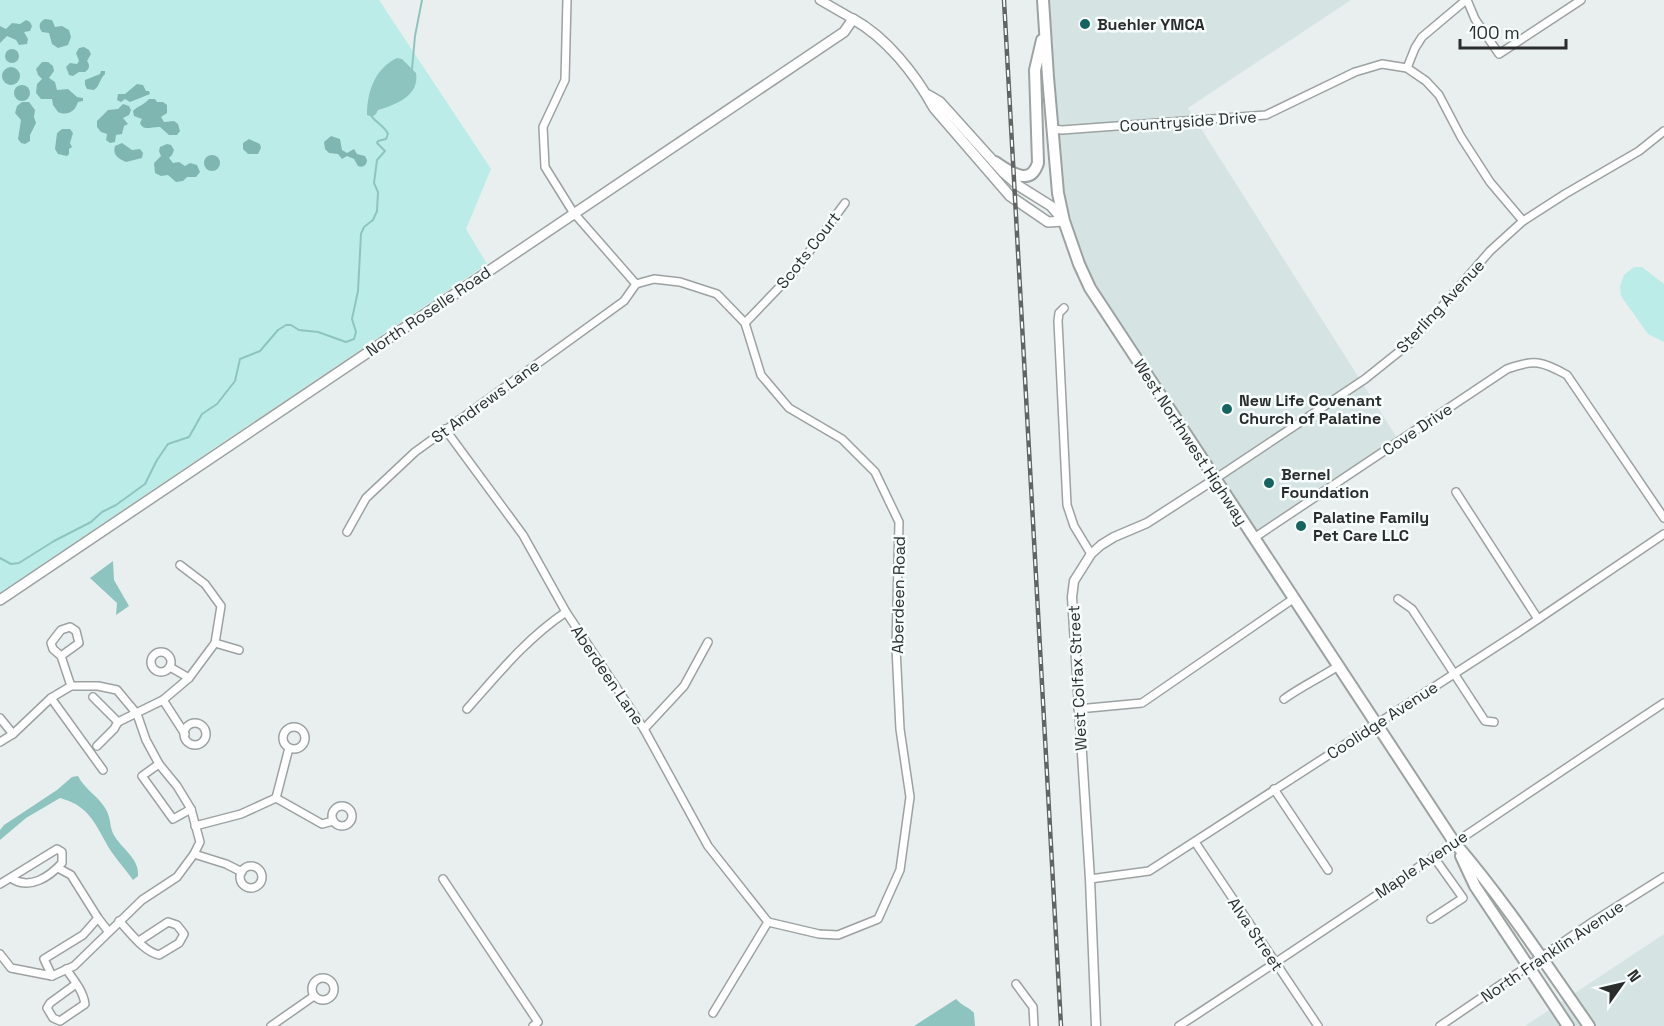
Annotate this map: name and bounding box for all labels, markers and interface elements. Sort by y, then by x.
scale bar [1460,12,1566,50]
place label: Buehler YMCA [1097,14,1205,35]
marker: Buehler YMCA [1078,17,1092,31]
text: 100 m [1469,21,1520,44]
street label: Countryside Drive [1119,106,1257,137]
street label: Scots Court [772,208,845,293]
street label: Sterling Avenue [1392,255,1489,358]
street label: North Roselle Road [362,262,495,361]
street label: St Andrews Lane [427,355,544,448]
street label: West Northwest Highway [1129,355,1252,529]
place label: New Life Covenant Church of Palatine [1239,390,1382,429]
street label: Cove Drive [1378,398,1456,461]
marker: New Life Covenant Church of Palatine [1220,402,1234,416]
place label: Bernel Foundation [1281,464,1369,503]
marker: Bernel Foundation [1262,476,1276,490]
place label: Palatine Family Pet Care LLC [1313,507,1429,546]
marker: Palatine Family Pet Care LLC [1294,519,1308,533]
street label: Aberdeen Road [887,536,910,654]
street label: West Colfax Street [1063,605,1092,751]
street label: Aberdeen Lane [566,621,649,729]
street label: Coolidge Avenue [1323,677,1442,764]
street label: Maple Avenue [1371,826,1472,903]
street label: Alva Street [1223,893,1288,975]
street label: North Franklin Avenue [1477,896,1628,1007]
north arrow [1592,954,1652,1014]
text: N [1622,966,1646,986]

